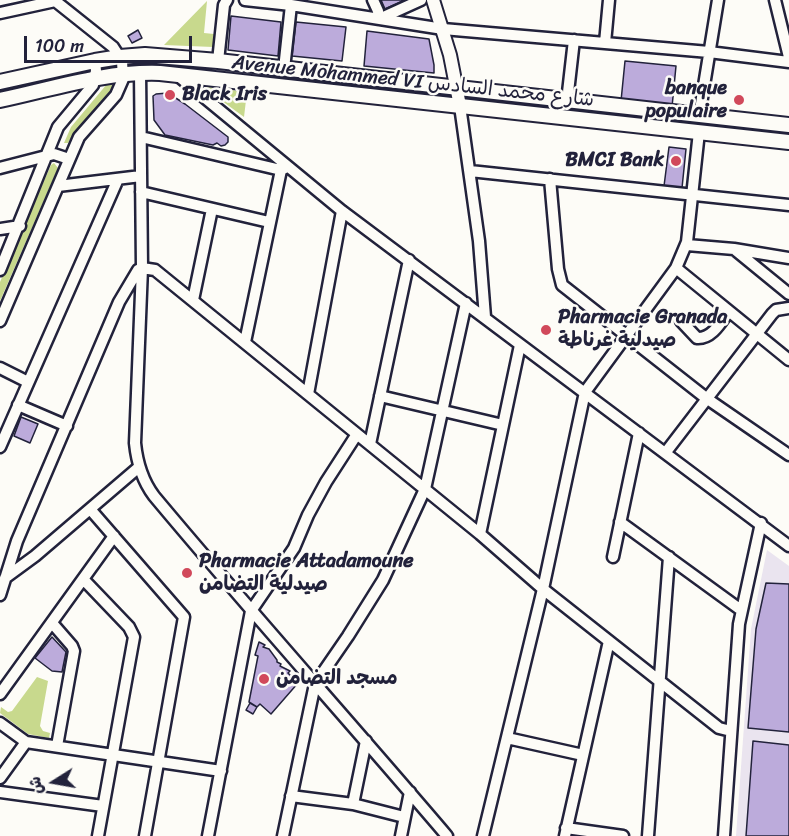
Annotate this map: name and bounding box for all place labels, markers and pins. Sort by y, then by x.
place label: banque populaire [645,77,727,124]
place label: Black Iris [182,83,267,107]
marker: Black Iris [163,88,177,102]
marker: banque populaire [732,93,746,107]
place label: BMCI Bank [565,149,664,173]
marker: BMCI Bank [669,154,683,168]
place label: Pharmacie Granada صيدلية غرناطة [558,306,727,353]
marker: Pharmacie Granada صيدلية غرناطة [539,323,553,337]
place label: Pharmacie Attadamoune صيدلية التضامن [199,550,414,597]
marker: Pharmacie Attadamoune صيدلية التضامن [180,566,194,580]
place label: مسجد التضامن [276,667,398,691]
marker: مسجد التضامن [257,672,271,686]

